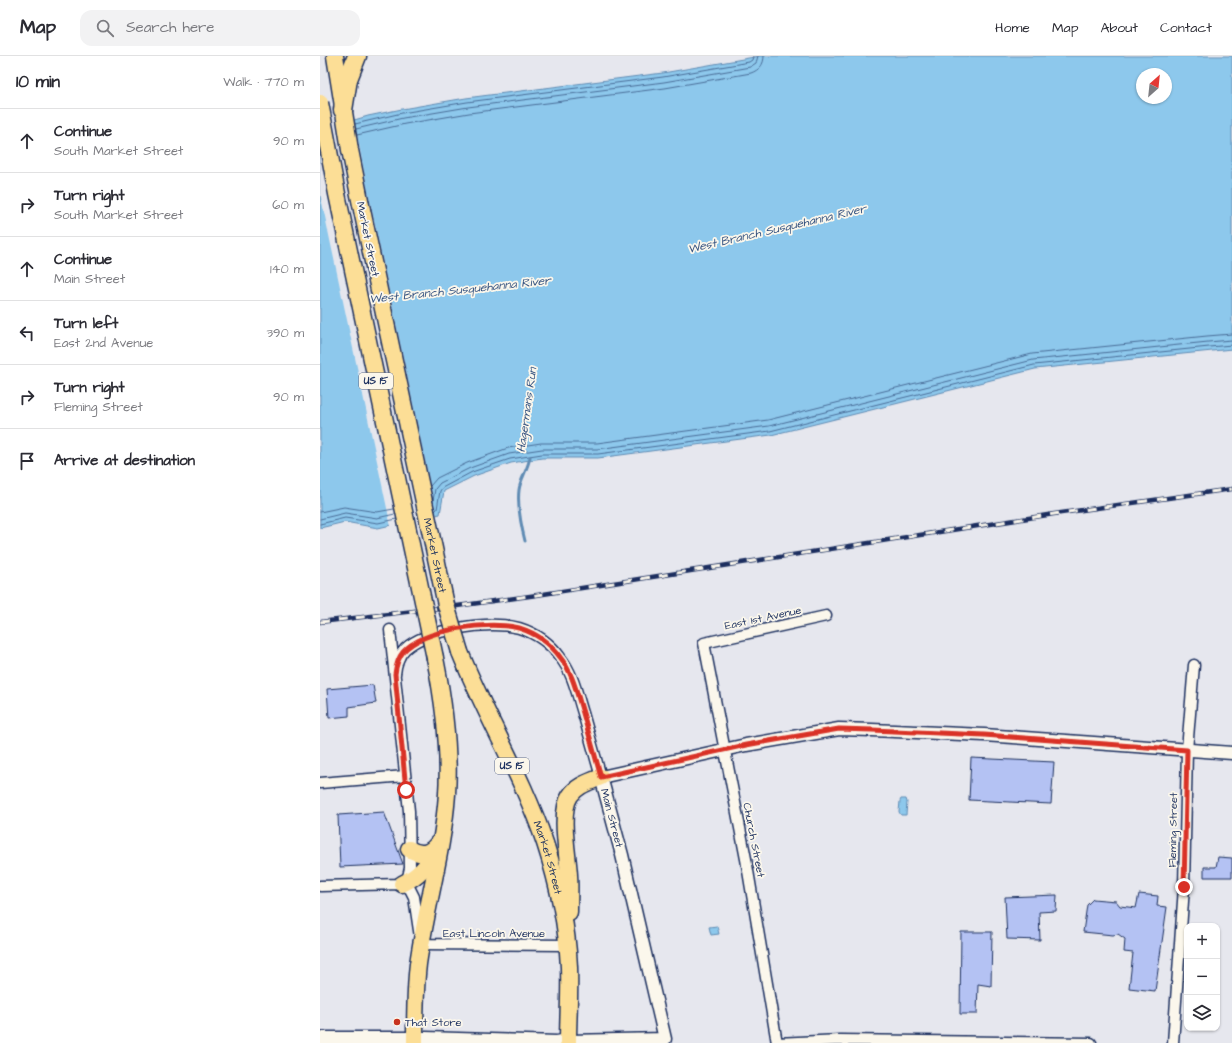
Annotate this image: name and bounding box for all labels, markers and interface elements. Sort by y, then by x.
search box [80,10,360,46]
text: Map [20,14,56,41]
icon: search [94,17,116,39]
text: Search here [126,17,215,38]
text: Home [995,18,1030,38]
text: Map [1052,18,1078,38]
text: About [1100,18,1138,38]
text: Contact [1160,18,1212,38]
north arrow [1136,68,1172,104]
text: 10 min [16,70,60,94]
text: Walk · 770 m [223,73,304,91]
text: Continue [54,121,112,142]
icon: ahead [16,130,38,152]
text: 90 m [273,132,304,150]
text: South Market Street [54,142,183,160]
text: Turn right [54,185,125,206]
icon: right [16,194,38,216]
text: 60 m [272,196,304,214]
street label: Market Street [353,200,383,278]
water label: West Branch Susquehanna River [686,200,869,258]
text: South Market Street [54,206,183,224]
text: Continue [54,249,112,270]
icon: ahead [16,258,38,280]
text: 140 m [270,260,304,278]
text: Main Street [54,270,125,288]
water label: West Branch Susquehanna River [368,272,553,308]
text: Turn left [54,313,118,334]
icon: left [16,322,38,344]
text: 390 m [266,324,304,342]
text: East 2nd Avenue [54,334,153,352]
water label: Hagermans Run [513,365,543,454]
road number: US 15 [359,373,393,389]
text: Turn right [54,377,125,398]
icon: right [16,386,38,408]
text: 90 m [273,388,304,406]
text: Fleming Street [54,398,143,416]
icon: arrive [16,450,38,472]
text: Arrive at destination [54,450,195,471]
street label: Market Street [420,516,451,595]
street label: East 1st Avenue [723,603,803,633]
road number: US 15 [495,758,529,774]
route start [397,781,415,799]
street label: Main Street [597,787,627,850]
street label: Fleming Street [1165,792,1182,868]
street label: Church Street [739,801,769,879]
street label: Market Street [530,818,566,896]
route end [1175,878,1193,896]
map controls [1184,923,1220,1031]
button: + [1184,923,1220,959]
street label: East Lincoln Avenue [443,926,545,941]
button: − [1184,959,1220,995]
button: layers [1184,995,1220,1031]
place label: That Store [405,1015,462,1030]
marker: That Store [392,1017,402,1027]

